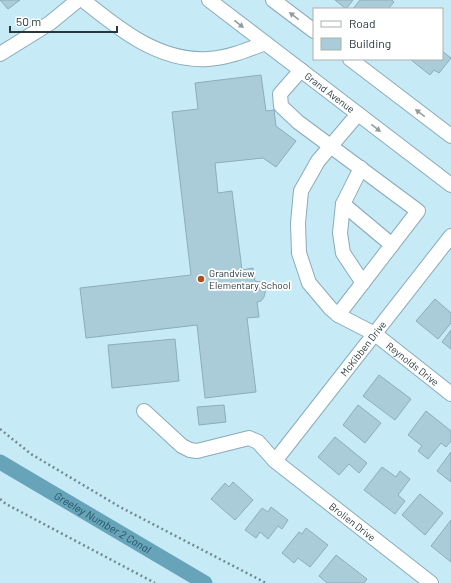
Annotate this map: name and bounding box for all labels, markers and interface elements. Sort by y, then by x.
scale bar [10,8,117,34]
legend [313,8,443,60]
one-way arrow [288,11,299,20]
text: 50 m [16,14,41,28]
text: Road [349,16,376,30]
one-way arrow [234,20,245,28]
text: Building [349,36,391,50]
street label: Grand Avenue [302,69,357,115]
one-way arrow [415,109,425,117]
one-way arrow [371,124,382,132]
place label: Grandview Elementary School [209,267,290,291]
marker: Grandview Elementary School [196,274,206,284]
street label: McKibben Drive [338,318,388,378]
street label: Reynolds Drive [384,339,441,388]
water label: Greeley Number 2 Canal [52,488,154,556]
street label: Brolien Drive [327,500,378,543]

